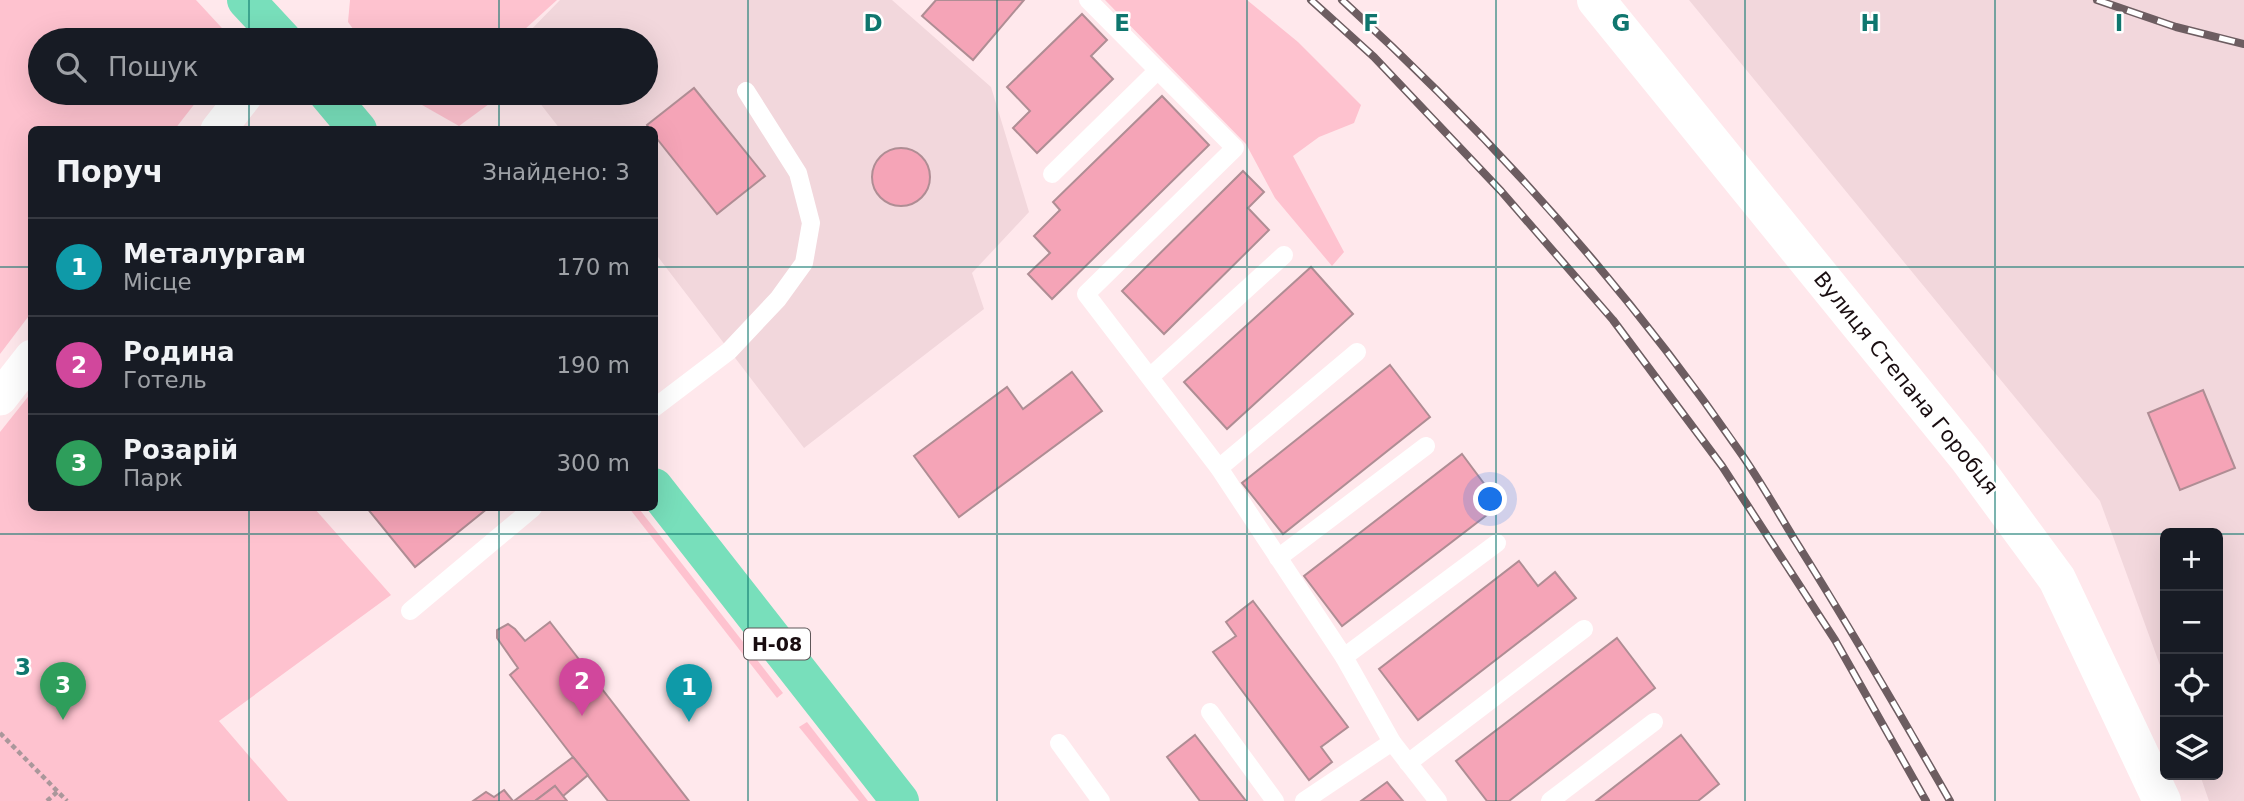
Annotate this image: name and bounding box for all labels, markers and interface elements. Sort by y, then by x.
text: D [863,10,883,36]
text: E [1114,10,1130,36]
text: F [1363,10,1379,36]
text: G [1612,10,1630,36]
text: H [1860,10,1880,36]
text: I [2115,10,2123,36]
search box [28,28,658,105]
icon: search [52,48,90,86]
text: Пошук [108,52,198,82]
text: Поруч [56,154,163,189]
text: Знайдено: 3 [482,159,630,185]
text: Металургам [123,239,306,269]
text: 1 [71,254,87,280]
text: 170 m [556,254,630,280]
street label: Вулиця Степана Горобця [1809,267,2003,499]
text: Місце [123,269,192,295]
text: Родина [123,337,235,367]
text: 2 [71,352,87,378]
text: 190 m [556,352,630,378]
text: Готель [123,367,207,393]
text: Розарій [123,435,238,465]
text: 3 [71,450,87,476]
text: 300 m [556,450,630,476]
text: Парк [123,465,183,491]
your location [1473,482,1507,516]
map controls [2160,528,2223,780]
button: + [2160,528,2223,591]
button: − [2160,591,2223,654]
road number: Н-08 [744,628,810,660]
text: 3 [15,654,31,680]
button: locate [2160,654,2223,717]
pin: 2 [559,658,605,716]
pin: 3 [40,662,86,720]
pin: 1 [666,664,712,722]
button: layers [2160,717,2223,780]

